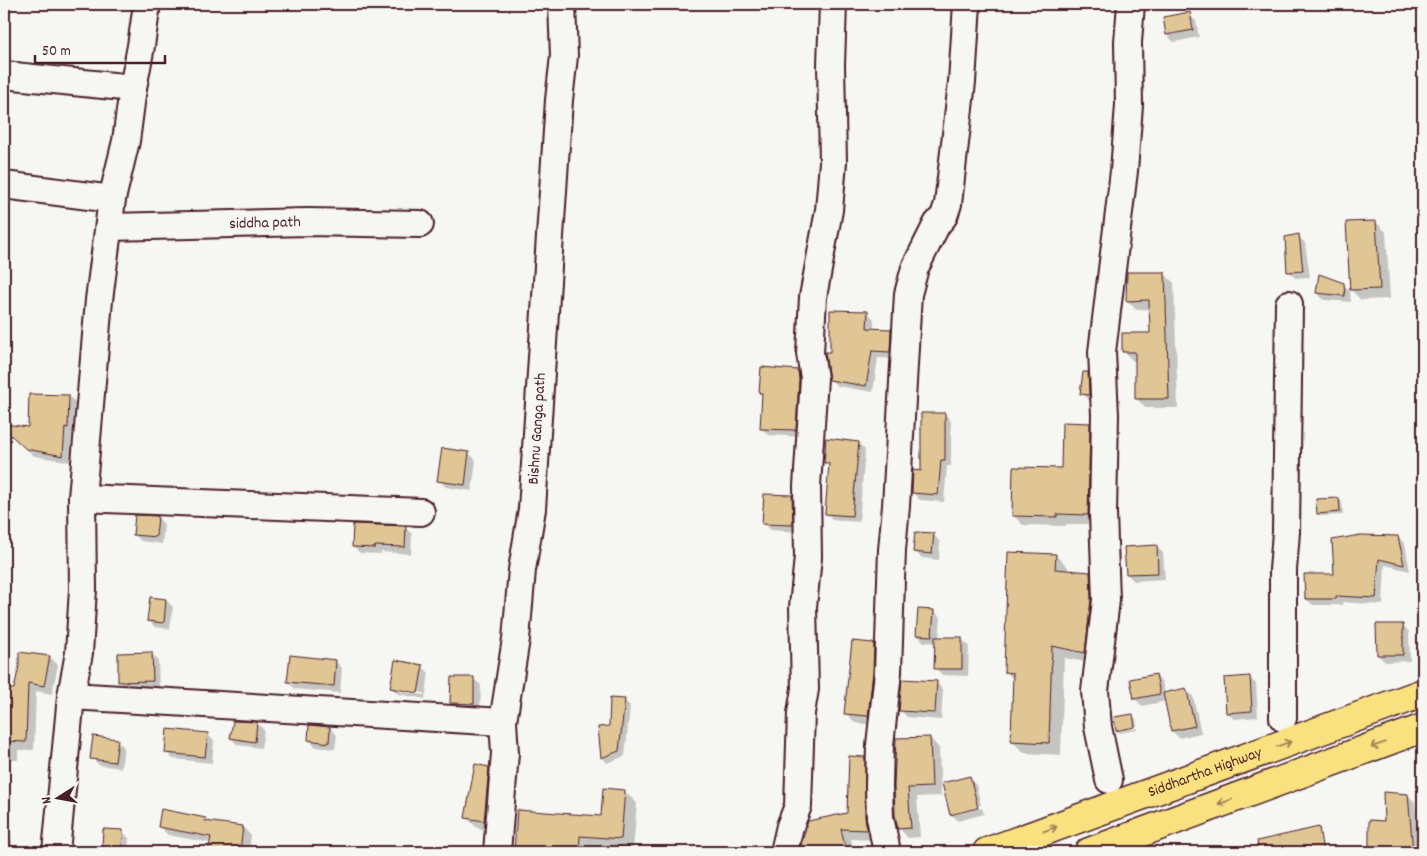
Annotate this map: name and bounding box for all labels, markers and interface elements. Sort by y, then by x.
scale bar [35,32,165,64]
text: 50 m [42,41,71,63]
street label: siddha path [229,211,301,235]
street label: Bishnu Ganga path [522,372,552,485]
one-way arrow [1276,739,1292,748]
street label: Siddhartha Highway [1145,741,1266,804]
one-way arrow [1370,741,1386,750]
north arrow [32,774,82,824]
text: N [37,795,58,805]
one-way arrow [1218,797,1233,807]
one-way arrow [1041,824,1057,833]

